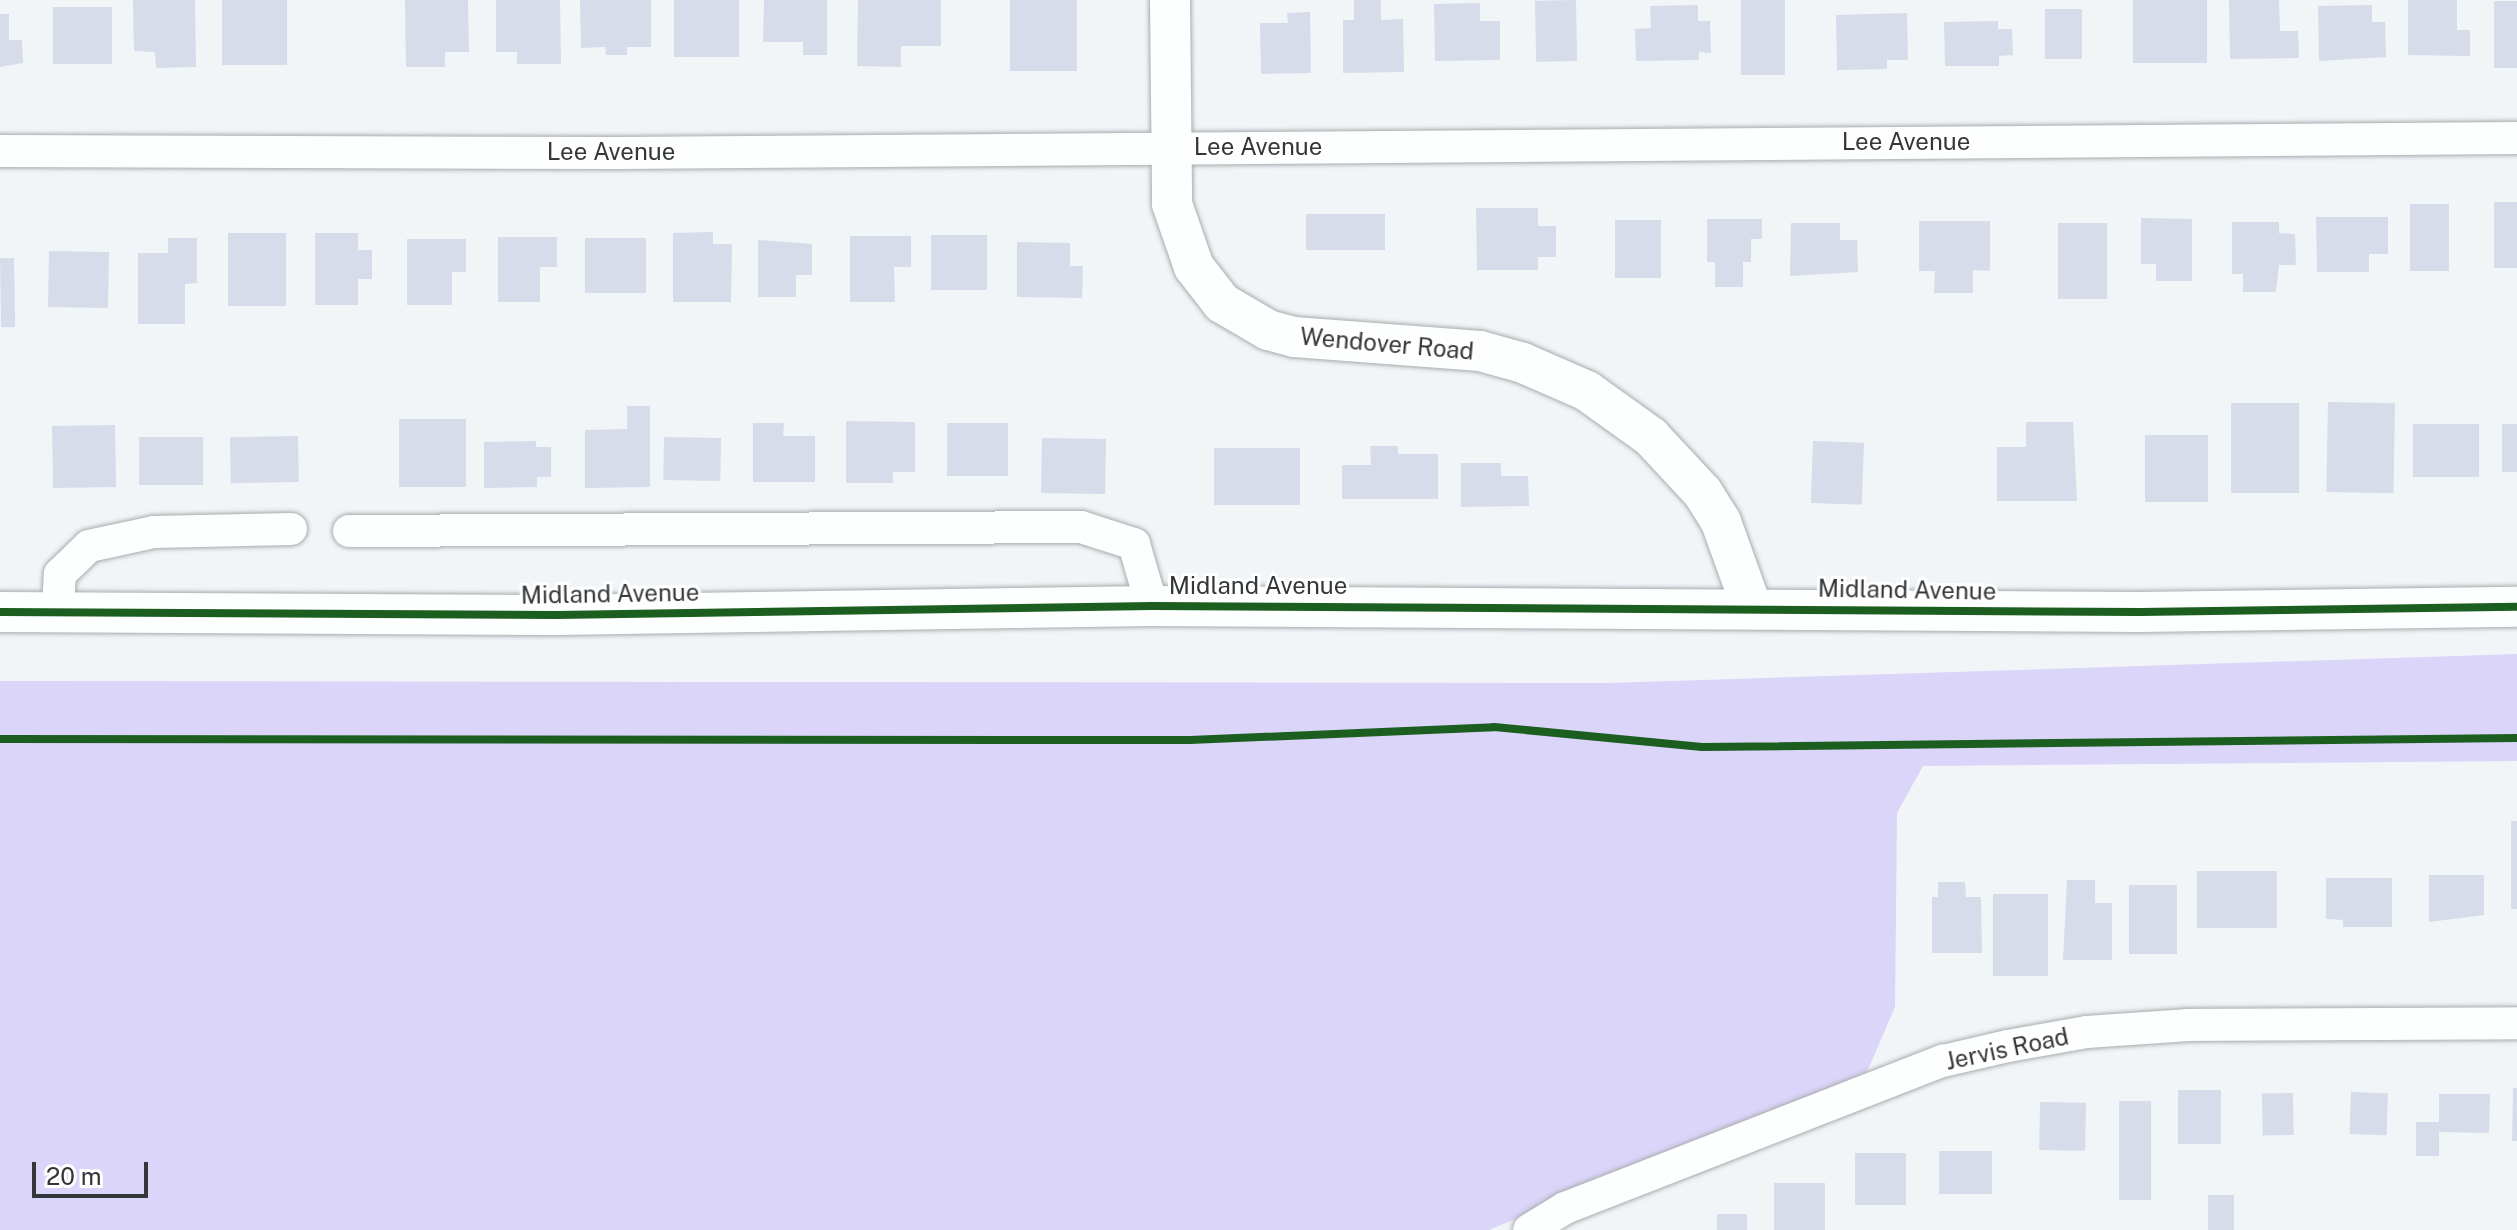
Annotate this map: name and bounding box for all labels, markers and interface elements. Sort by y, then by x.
street label: Lee Avenue [1842,128,1970,156]
street label: Lee Avenue [1194,133,1322,161]
street label: Lee Avenue [547,138,675,166]
street label: Wendover Road [1299,322,1475,366]
street label: Midland Avenue [1169,572,1347,600]
street label: Midland Avenue [1818,574,1996,606]
street label: Midland Avenue [521,578,699,610]
street label: Jervis Road [1943,1022,2071,1076]
scale bar [36,1146,152,1196]
text: 20 m [46,1162,102,1190]

